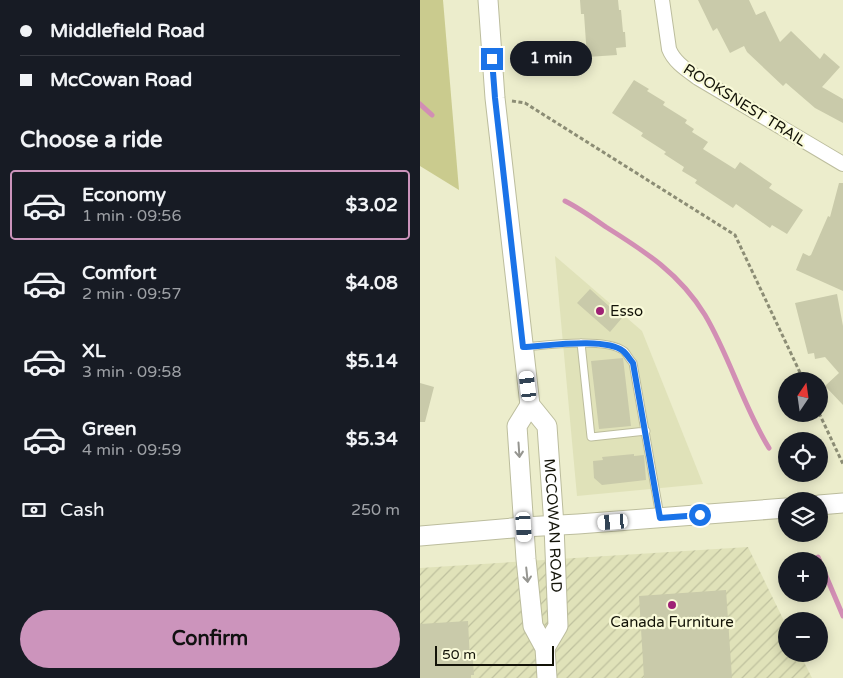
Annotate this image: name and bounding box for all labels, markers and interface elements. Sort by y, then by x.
text: Middlefield Road [50,20,205,42]
callout: 1 min [510,42,592,76]
route end [481,48,503,70]
text: 1 min [530,48,572,68]
street label: ROOKSNEST TRAIL [680,60,810,150]
text: McCowan Road [50,69,192,91]
text: Choose a ride [20,127,163,153]
icon: car [22,183,67,228]
text: Economy [82,184,166,206]
text: $3.02 [346,194,398,216]
text: 1 min · 09:56 [82,206,181,226]
icon: car [22,261,67,306]
text: Comfort [82,262,156,284]
text: $4.08 [346,272,398,294]
text: 2 min · 09:57 [82,284,181,304]
place label: Esso [610,302,643,320]
marker: Esso [594,305,606,317]
icon: car [22,339,67,384]
text: XL [82,340,106,362]
text: $5.14 [346,350,398,372]
text: 3 min · 09:58 [82,362,181,382]
car [518,370,537,402]
north arrow [778,372,828,422]
map controls [778,372,828,662]
icon: car [22,417,67,462]
text: Green [82,418,136,440]
text: $5.34 [346,428,398,450]
button: locate [778,432,828,482]
text: 4 min · 09:59 [82,440,181,460]
one-way arrow [514,442,523,458]
street label: MCCOWAN ROAD [540,458,566,593]
button: layers [778,492,828,542]
icon: cash [20,496,48,524]
text: Cash [60,499,105,521]
text: 250 m [351,500,400,520]
route start [689,504,711,526]
car [515,512,532,542]
car [597,513,628,531]
button: + [778,552,828,602]
one-way arrow [523,567,532,583]
marker: Canada Furniture [666,599,678,611]
button: Confirm [20,610,400,668]
button: − [778,612,828,662]
place label: Canada Furniture [610,613,734,631]
scale bar [435,643,554,666]
text: 50 m [442,646,476,663]

